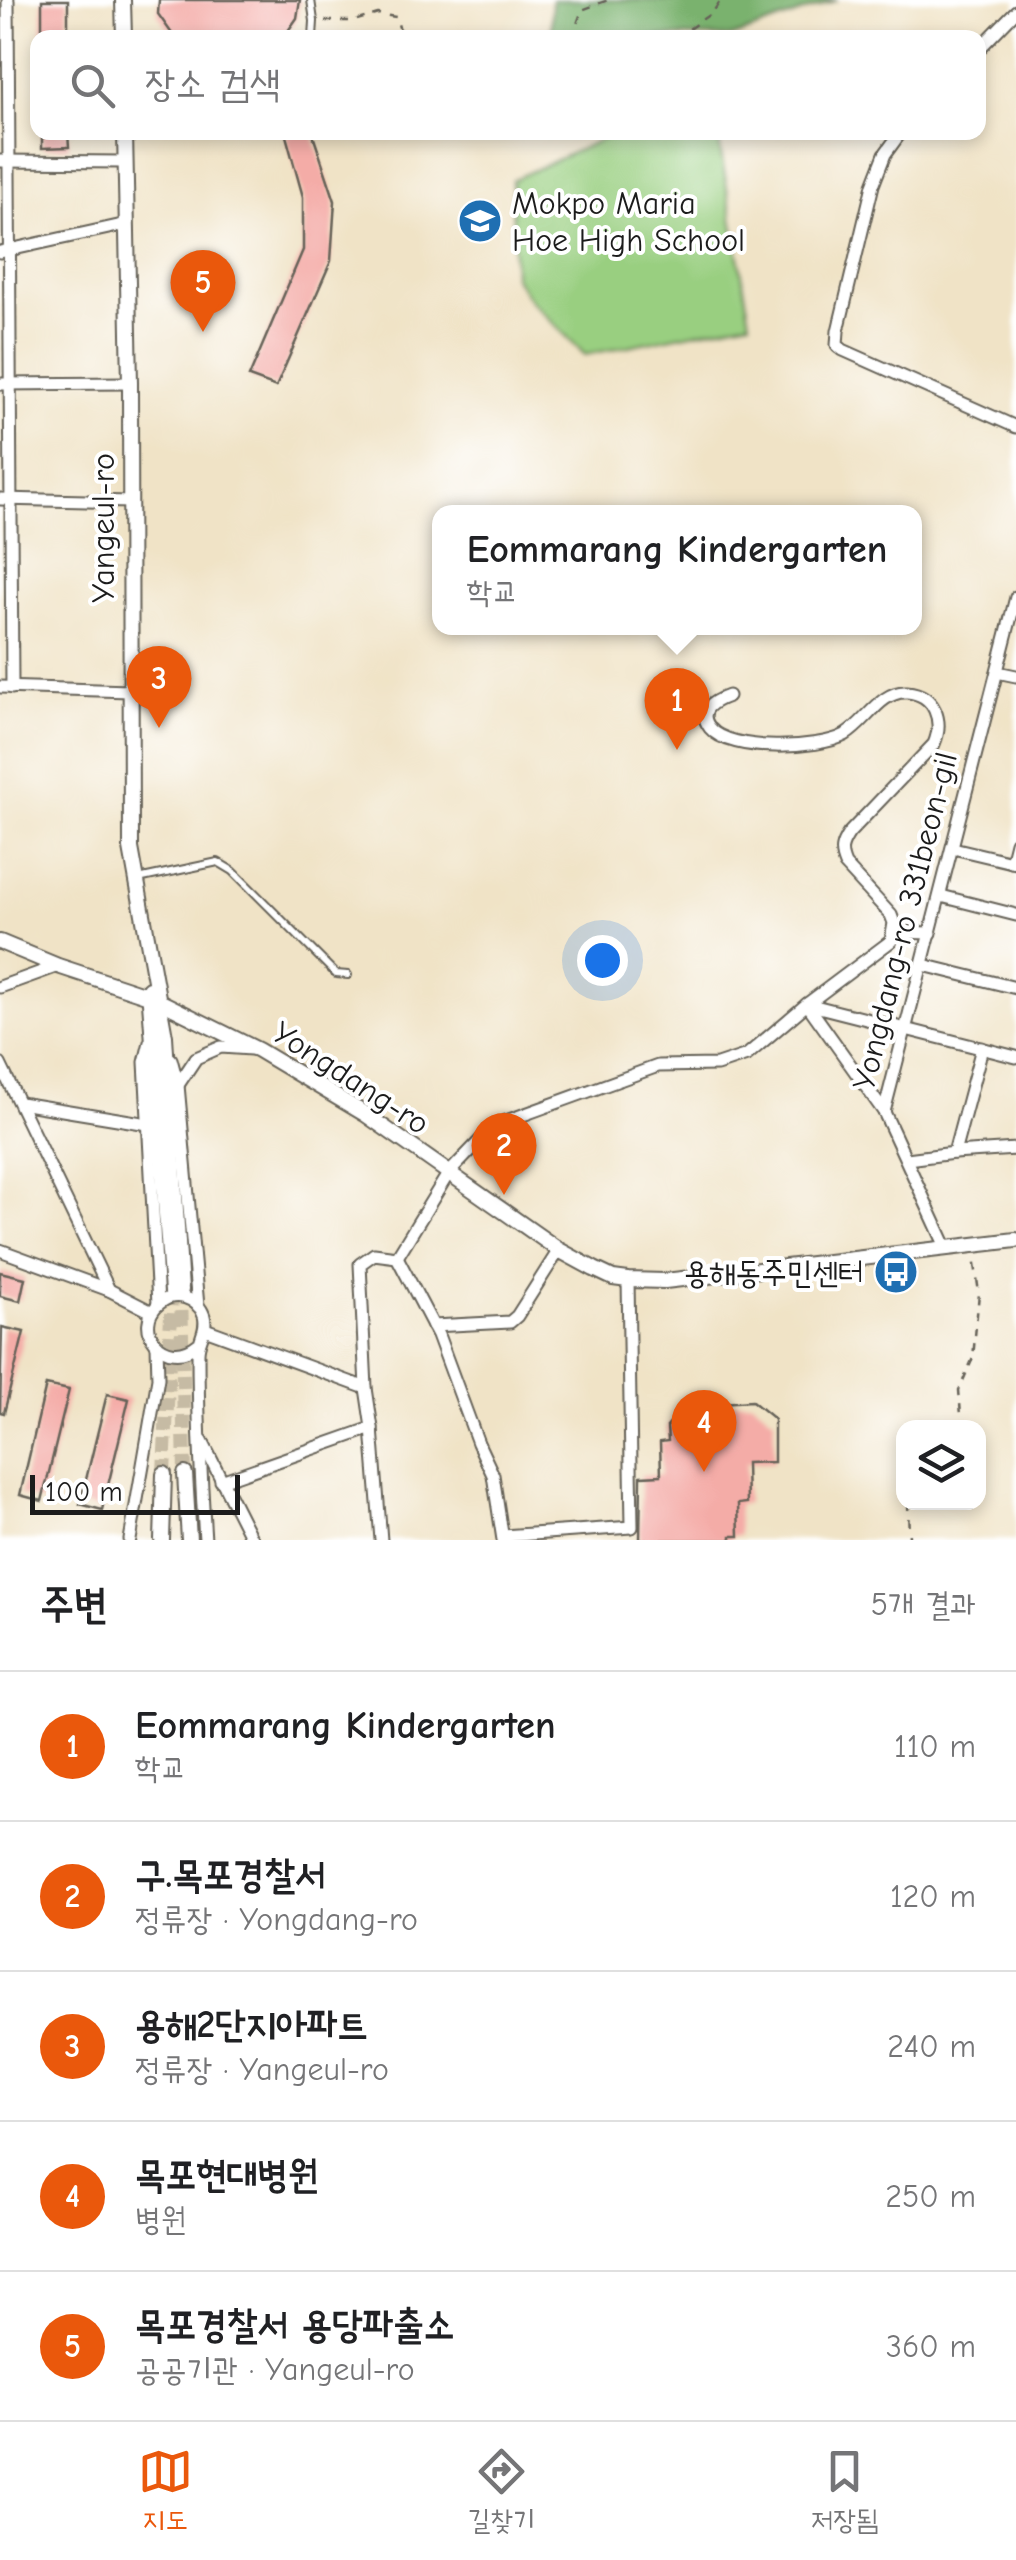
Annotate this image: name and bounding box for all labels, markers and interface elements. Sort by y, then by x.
search box [30,30,986,140]
icon: search [65,58,120,113]
text: 장소 검색 [145,62,280,106]
place label: Mokpo Maria Hoe High School [512,185,745,259]
school or university icon: Mokpo Maria Hoe High School [457,198,503,244]
pin: 5 [170,250,236,332]
street label: Yangeul-ro [85,453,122,603]
popup [432,505,922,635]
text: Eommarang Kindergarten [467,528,887,572]
text: 학교 [467,573,518,610]
pin: 3 [126,646,192,728]
pin: 1 [644,668,710,750]
street label: Yongdang-ro 331beon-gil [845,748,965,1094]
your location [577,935,628,986]
street label: Yongdang-ro [266,1014,436,1142]
pin: 2 [472,1112,536,1195]
bus stop icon: 용해동주민센터 [873,1249,919,1295]
place label: 용해동주민센터 [684,1254,864,1291]
pin: 4 [672,1390,736,1472]
map controls [896,1420,986,1510]
button: layers [896,1420,986,1510]
scale bar [30,1470,240,1514]
text: 100 m [45,1476,123,1508]
text: 주변 [40,1580,108,1629]
text: 5개 결과 [871,1586,976,1623]
text: Eommarang Kindergarten [135,1704,556,1748]
text: 1 [66,1728,79,1765]
text: 110 m [894,1728,976,1765]
text: 학교 [135,1749,187,1786]
text: 구.목포경찰서 [135,1853,325,1897]
text: 2 [65,1878,80,1915]
text: 120 m [890,1878,976,1915]
text: 정류장 · Yongdang-ro [135,1901,418,1938]
text: 용해2단지아파트 [135,2003,368,2047]
text: 3 [65,2028,80,2065]
text: 240 m [887,2028,976,2065]
text: 정류장 · Yangeul-ro [135,2051,389,2088]
text: 목포현대병원 [135,2153,318,2197]
text: 4 [65,2178,80,2215]
text: 250 m [885,2178,976,2215]
text: 병원 [135,2201,187,2238]
text: 목포경찰서 용당파출소 [135,2303,454,2347]
text: 5 [64,2328,81,2365]
text: 360 m [886,2328,976,2365]
text: 공공기관 · Yangeul-ro [135,2351,415,2388]
tab: 지도 [138,2444,193,2539]
tab: 길찾기 [468,2444,535,2539]
tab: 저장됨 [811,2444,878,2539]

